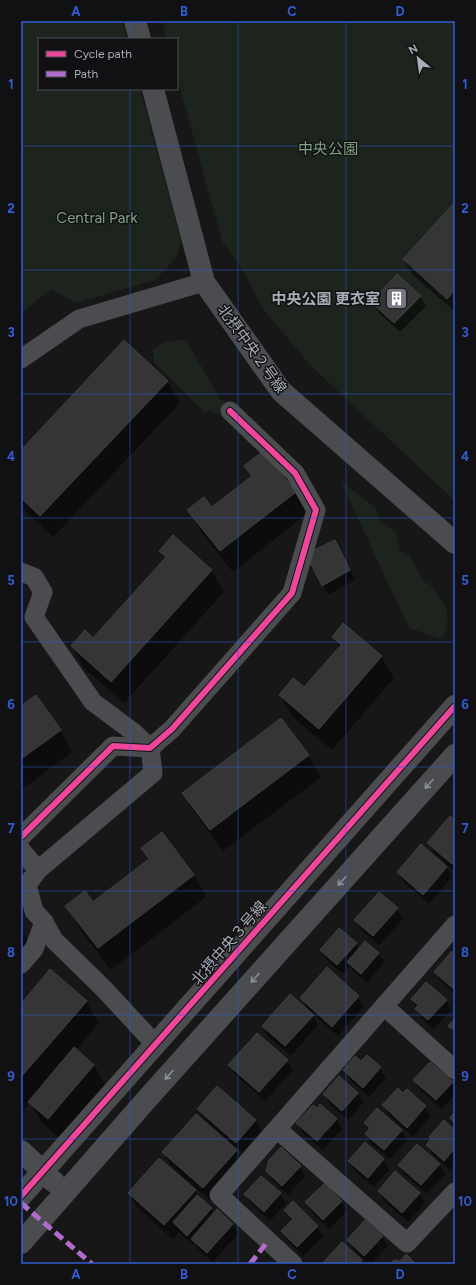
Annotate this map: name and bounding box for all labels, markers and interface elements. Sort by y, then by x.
text: A [71,4,81,19]
text: B [180,4,188,19]
text: C [287,4,297,19]
text: D [395,4,405,19]
legend [38,38,178,90]
north arrow [398,38,438,78]
text: N [407,42,420,57]
text: Cycle path [74,47,132,61]
text: Path [74,67,98,81]
text: 1 [8,77,14,92]
text: 1 [462,77,468,92]
park label: 中央公園 [298,140,358,158]
text: 2 [7,201,15,216]
text: 2 [461,201,469,216]
park label: Central Park [56,209,138,227]
building icon: 中央公園 更衣室 [383,286,409,312]
place label: 中央公園 更衣室 [271,290,380,308]
street label: 北摂中央２号線 [214,301,290,397]
text: 3 [7,325,15,340]
text: 3 [461,325,469,340]
text: 4 [7,449,15,464]
text: 4 [461,449,469,464]
text: 5 [7,573,15,588]
text: 5 [461,573,469,588]
text: 6 [7,697,15,712]
text: 6 [461,697,469,712]
one-way arrow [425,779,434,789]
text: 7 [7,821,15,836]
text: 7 [461,821,469,836]
one-way arrow [337,876,347,886]
street label: 北摂中央３号線 [188,897,270,989]
text: 8 [7,945,15,960]
text: 8 [461,945,469,960]
one-way arrow [251,973,260,983]
text: 9 [7,1069,15,1084]
text: 9 [461,1069,469,1084]
one-way arrow [164,1070,173,1080]
text: 10 [4,1194,18,1209]
text: 10 [458,1194,472,1209]
text: A [71,1267,81,1282]
text: B [180,1267,188,1282]
text: C [287,1267,297,1282]
text: D [395,1267,405,1282]

